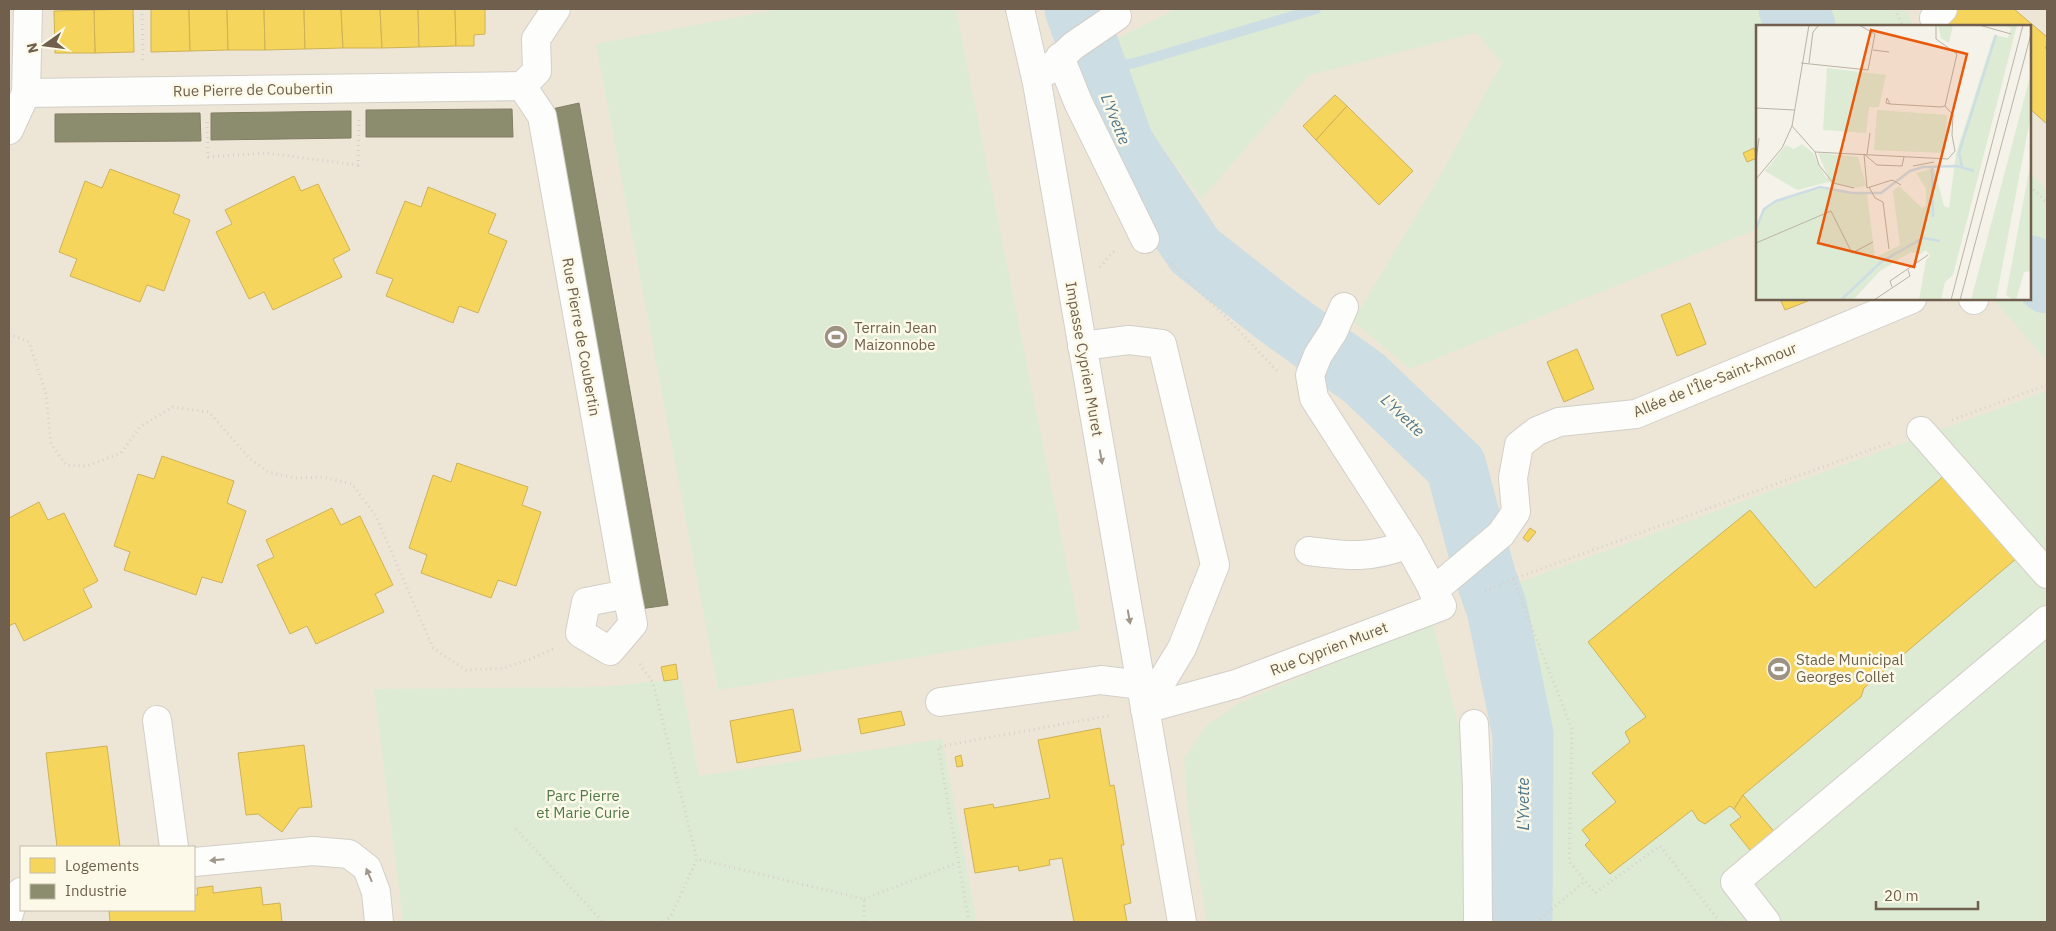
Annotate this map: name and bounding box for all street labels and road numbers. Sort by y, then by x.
street label: Rue Pierre de Coubertin [173,79,333,100]
street label: Rue Pierre de Coubertin [558,256,605,418]
street label: Impasse Cyprien Muret [1062,280,1107,438]
street label: Allée de l'Île-Saint-Amour [1630,338,1800,421]
street label: Rue Cyprien Muret [1267,617,1390,680]

